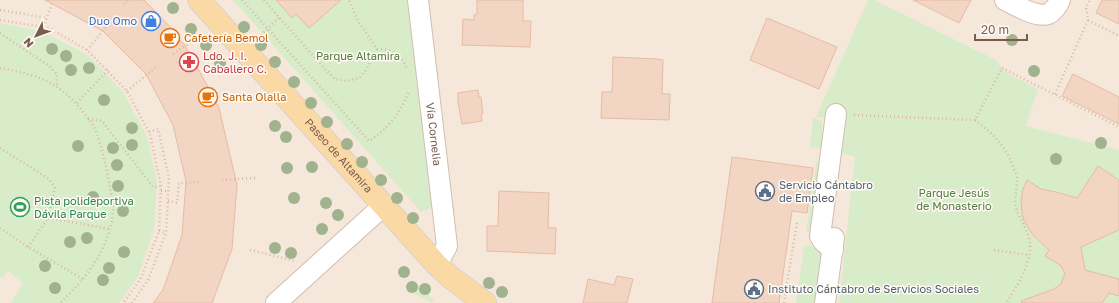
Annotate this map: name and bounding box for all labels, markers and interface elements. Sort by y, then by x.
shop icon: Duo Omo [140,10,162,32]
place label: Duo Omo [89,14,137,27]
north arrow [16,16,56,56]
scale bar [975,16,1027,42]
text: 20 m [981,22,1009,37]
cafe icon: Cafetería Bemol [159,27,181,49]
place label: Cafetería Bemol [184,31,269,44]
text: N [21,36,36,50]
place label: Ldo. J. I. Caballero C. [203,49,267,75]
park label: Parque Altamira [316,49,400,62]
pharmacy icon: Ldo. J. I. Caballero C. [178,51,200,73]
cafe icon: Santa Olalla [197,86,219,108]
place label: Santa Olalla [222,90,286,103]
street label: Vía Cornelia [424,102,444,166]
street label: Paseo de Altamira [302,115,376,195]
place label: Servicio Cántabro de Empleo [779,178,873,204]
public building icon: Servicio Cántabro de Empleo [754,180,776,202]
park label: Parque Jesús de Monasterio [916,186,992,212]
place label: Pista polideportiva Dávila Parque [34,194,134,220]
sports icon: Pista polideportiva Dávila Parque [9,196,31,218]
public building icon: Instituto Cántabro de Servicios Sociales [743,278,765,300]
place label: Instituto Cántabro de Servicios Sociales [768,282,979,295]

